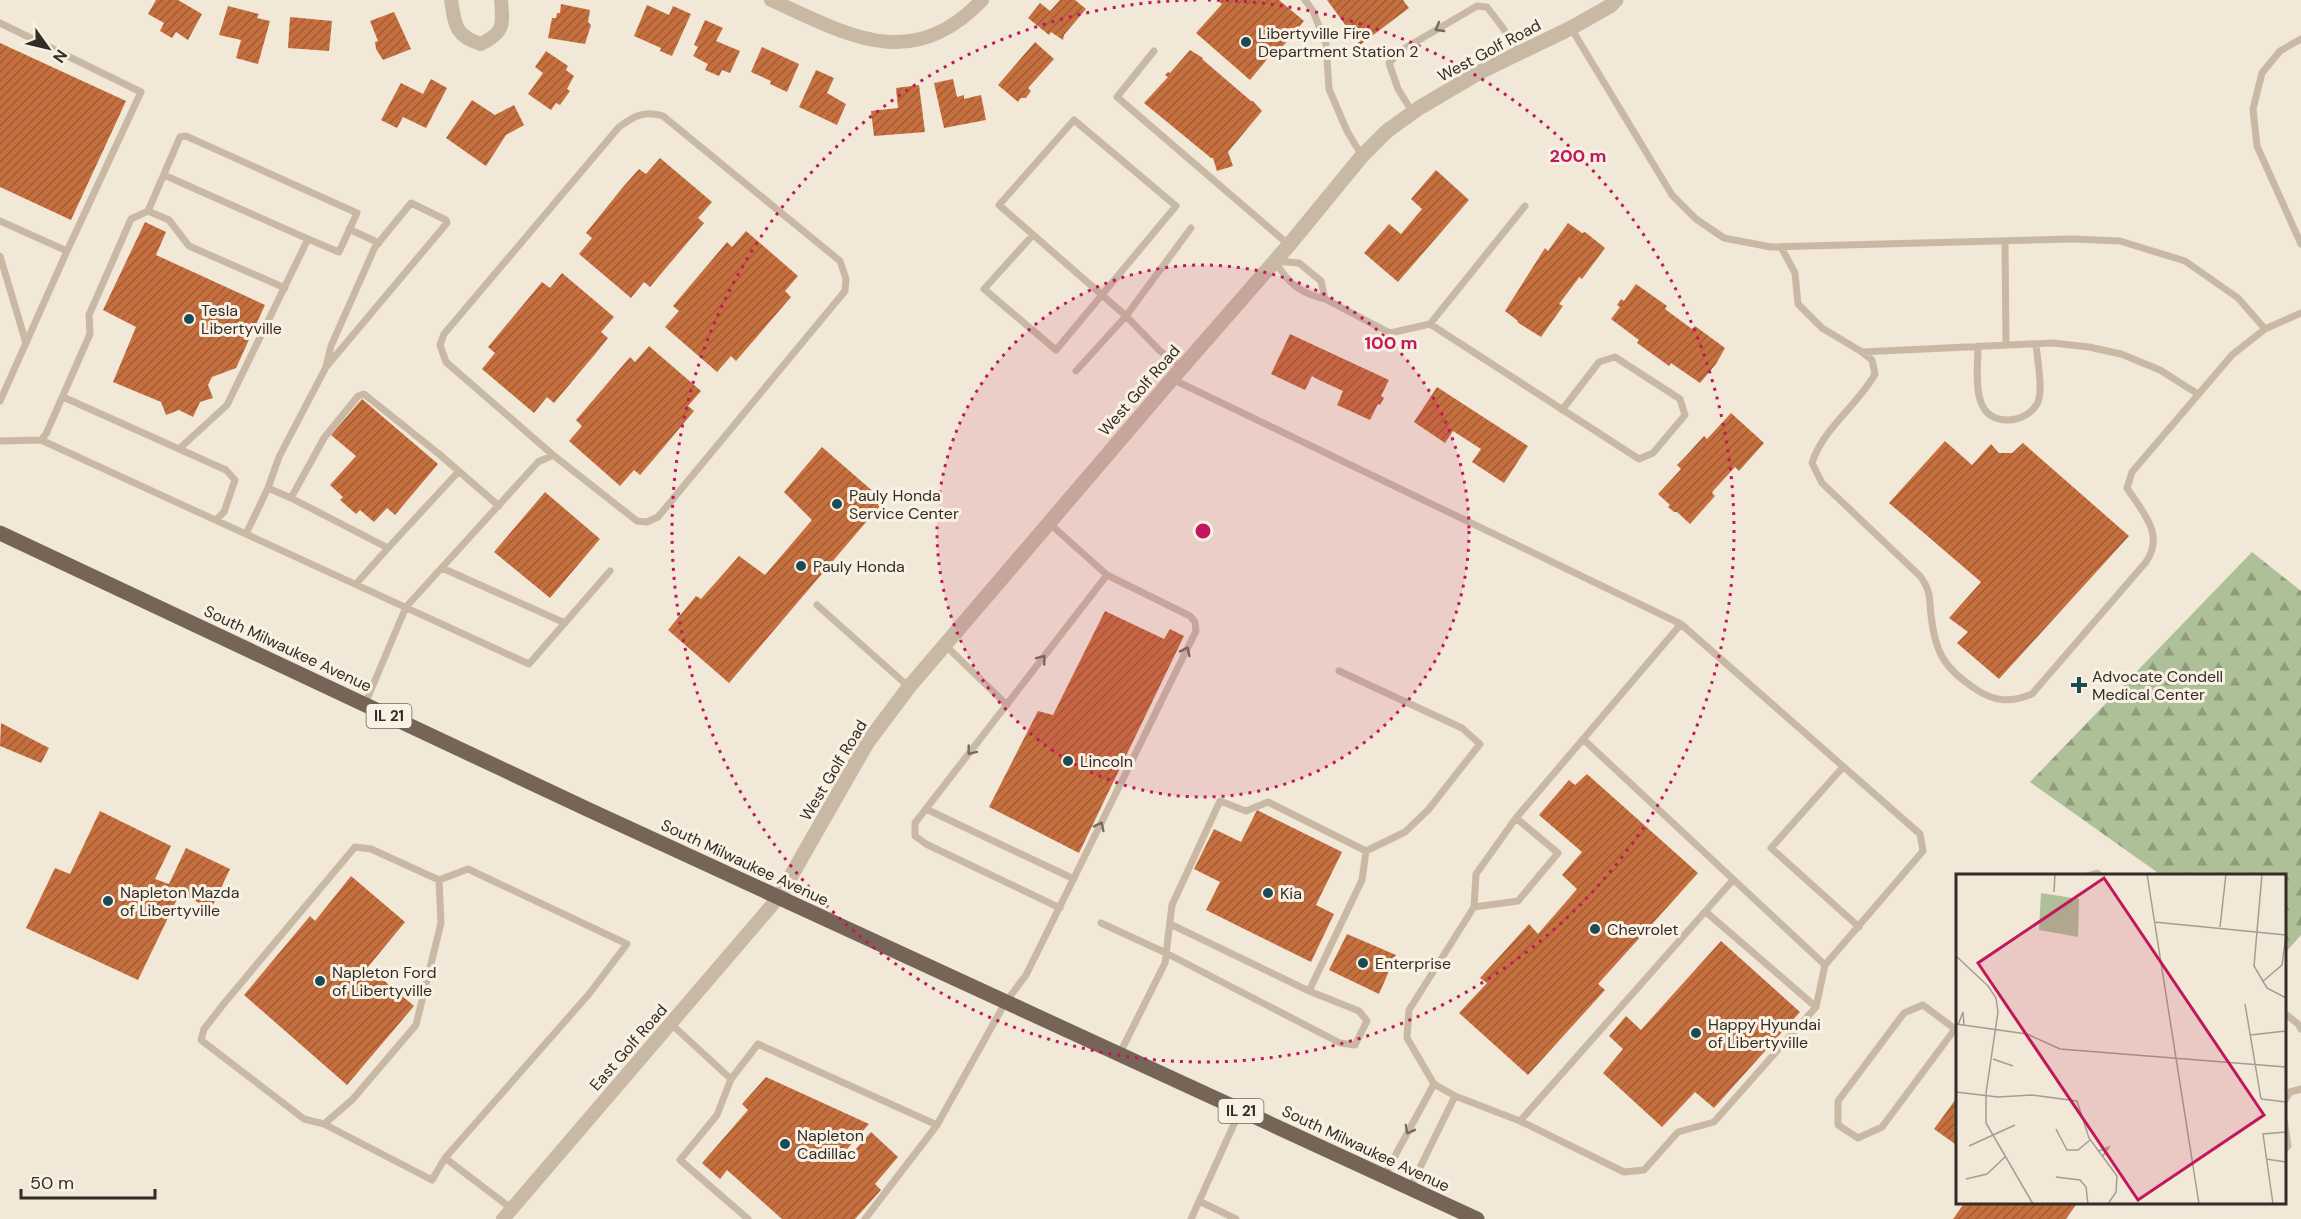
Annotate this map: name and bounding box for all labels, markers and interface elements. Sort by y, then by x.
street label: West Golf Road [1434,14,1545,86]
north arrow [18,18,78,78]
one-way arrow [1435,21,1445,32]
place label: Libertyville Fire Department Station 2 [1258,23,1418,62]
marker: Libertyville Fire Department Station 2 [1239,35,1253,49]
text: N [48,45,72,67]
text: 200 m [1550,144,1606,168]
place label: Tesla Libertyville [201,300,282,339]
marker: Tesla Libertyville [182,312,196,326]
text: 100 m [1364,331,1418,355]
street label: West Golf Road [1094,340,1185,440]
place label: Pauly Honda Service Center [849,485,959,524]
marker: Pauly Honda Service Center [830,497,844,511]
centre of rings [1193,521,1213,541]
place label: Pauly Honda [813,556,905,577]
marker: Pauly Honda [794,559,808,573]
street label: South Milwaukee Avenue [201,600,375,697]
one-way arrow [1179,647,1190,658]
one-way arrow [1035,654,1046,665]
place label: Advocate Condell Medical Center [2092,666,2223,705]
marker: Advocate Condell Medical Center [2070,676,2088,694]
road number: IL 21 [366,704,412,728]
street label: West Golf Road [795,716,872,825]
one-way arrow [967,744,978,755]
place label: Lincoln [1080,751,1133,772]
marker: Lincoln [1061,754,1075,768]
street label: South Milwaukee Avenue [658,814,832,911]
one-way arrow [1093,822,1104,833]
inset map [1956,874,2286,1204]
place label: Napleton Mazda of Libertyville [120,882,239,921]
place label: Kia [1280,883,1302,904]
marker: Kia [1261,886,1275,900]
marker: Napleton Mazda of Libertyville [101,894,115,908]
place label: Chevrolet [1607,919,1679,940]
marker: Chevrolet [1588,922,1602,936]
place label: Enterprise [1375,953,1451,974]
marker: Enterprise [1356,956,1370,970]
place label: Napleton Ford of Libertyville [332,962,437,1001]
marker: Napleton Ford of Libertyville [313,974,327,988]
street label: East Golf Road [585,1000,672,1095]
place label: Happy Hyundai of Libertyville [1708,1014,1821,1053]
marker: Happy Hyundai of Libertyville [1689,1026,1703,1040]
road number: IL 21 [1218,1099,1264,1123]
street label: South Milwaukee Avenue [1279,1100,1453,1197]
one-way arrow [1405,1124,1416,1134]
place label: Napleton Cadillac [797,1125,864,1164]
marker: Napleton Cadillac [778,1137,792,1151]
scale bar [21,1162,154,1200]
text: 50 m [30,1171,74,1195]

